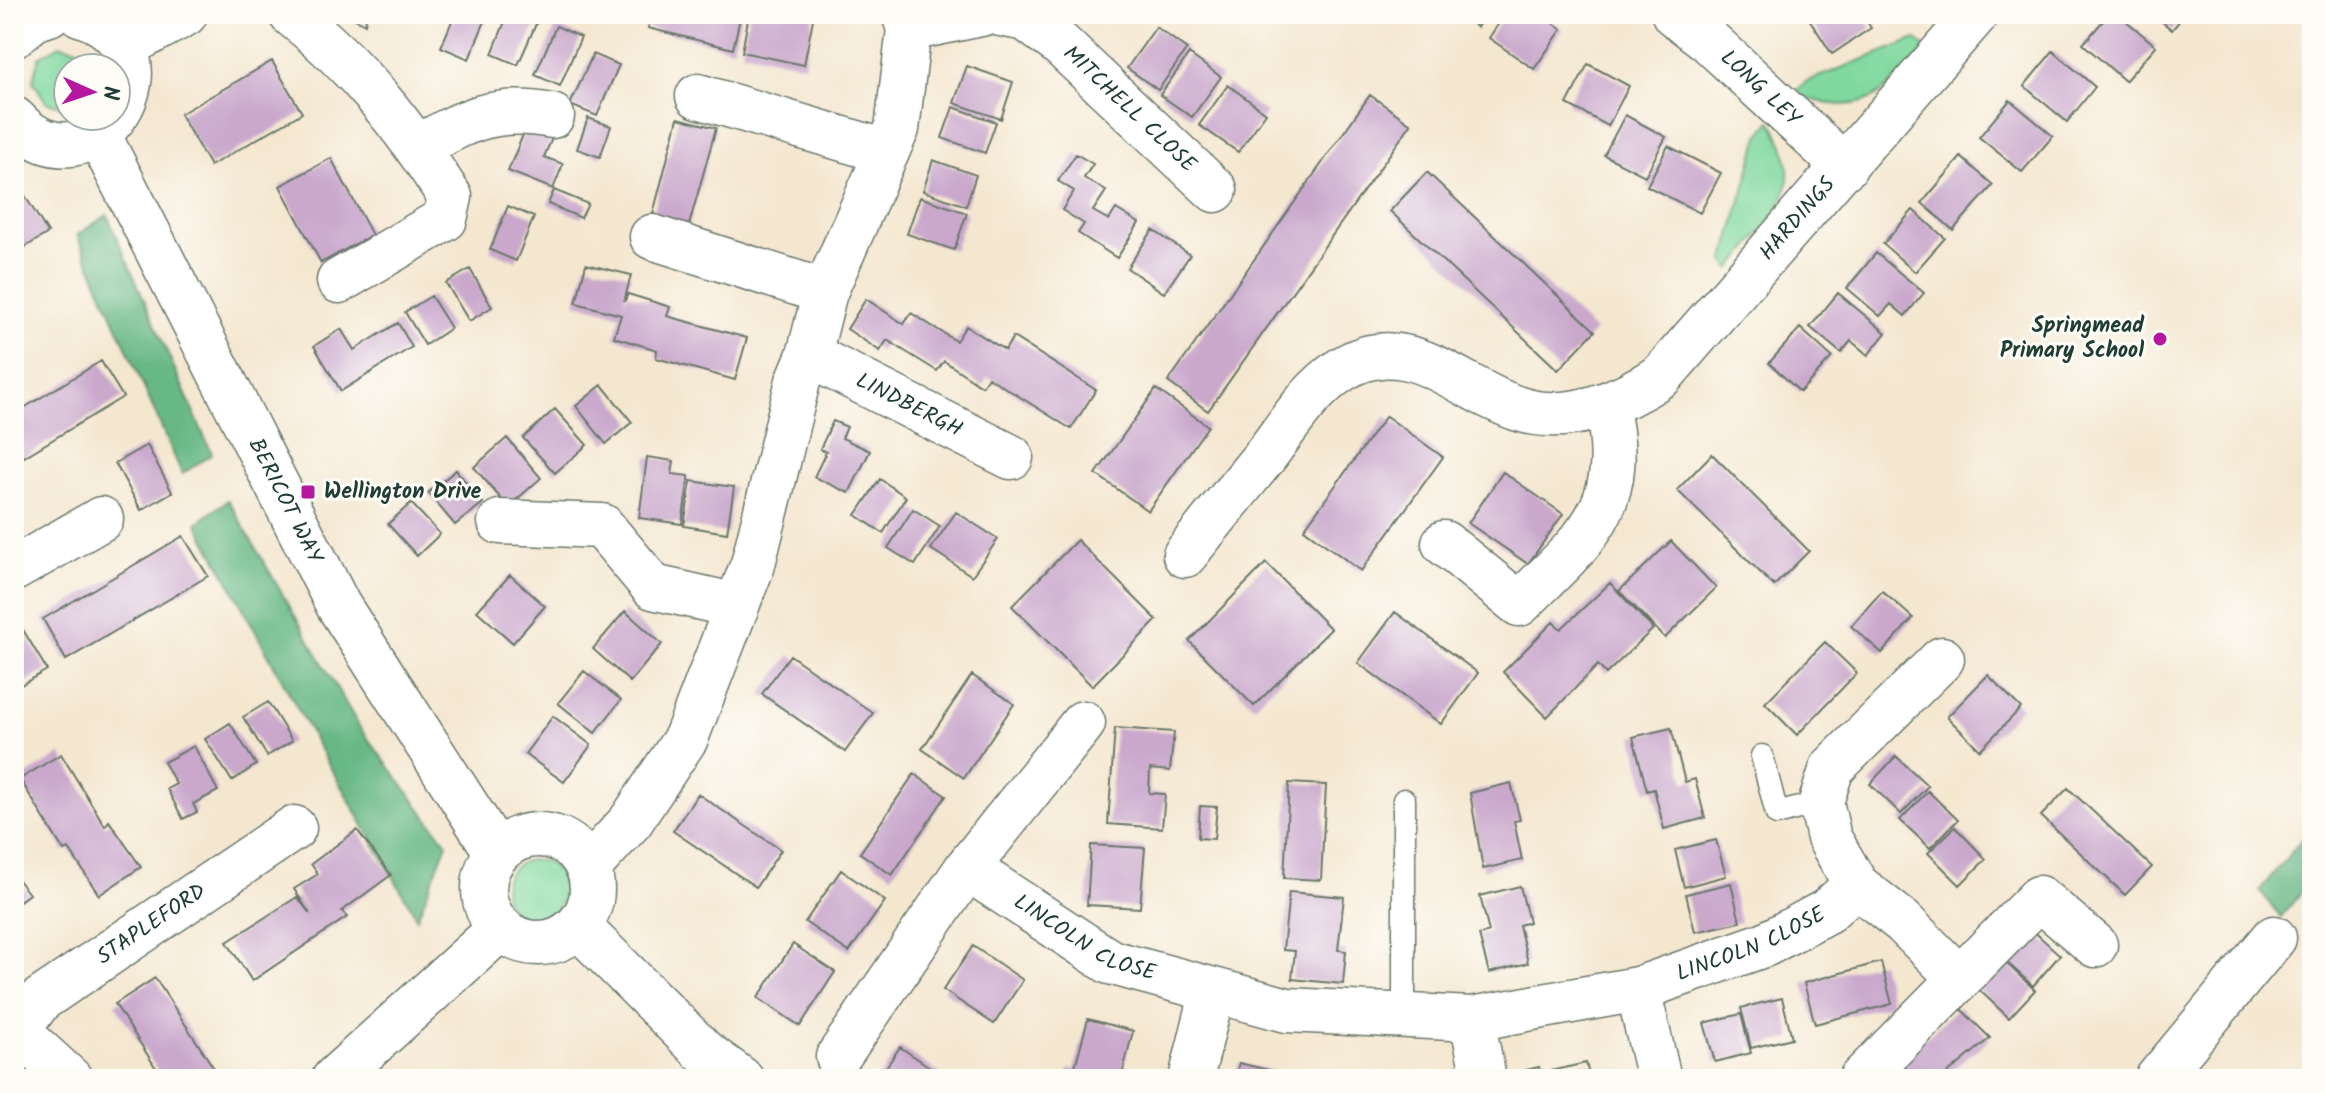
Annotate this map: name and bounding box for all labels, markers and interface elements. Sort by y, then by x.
street label: MITCHELL CLOSE [1054,37,1205,182]
street label: LONG LEY [1712,41,1810,136]
north arrow [52,52,132,132]
text: N [92,85,127,101]
street label: HARDINGS [1751,169,1845,269]
place label: Springmead Primary School [2000,309,2145,369]
marker: Springmead Primary School [2151,330,2169,348]
street label: LINDBERGH [849,364,969,447]
street label: BERICOT WAY [238,432,332,571]
place label: Wellington Drive [324,475,481,510]
marker: Wellington Drive [299,483,317,501]
street label: STAPLEFORD [90,875,214,974]
street label: LINCOLN CLOSE [1006,885,1161,991]
street label: LINCOLN CLOSE [1672,897,1833,992]

